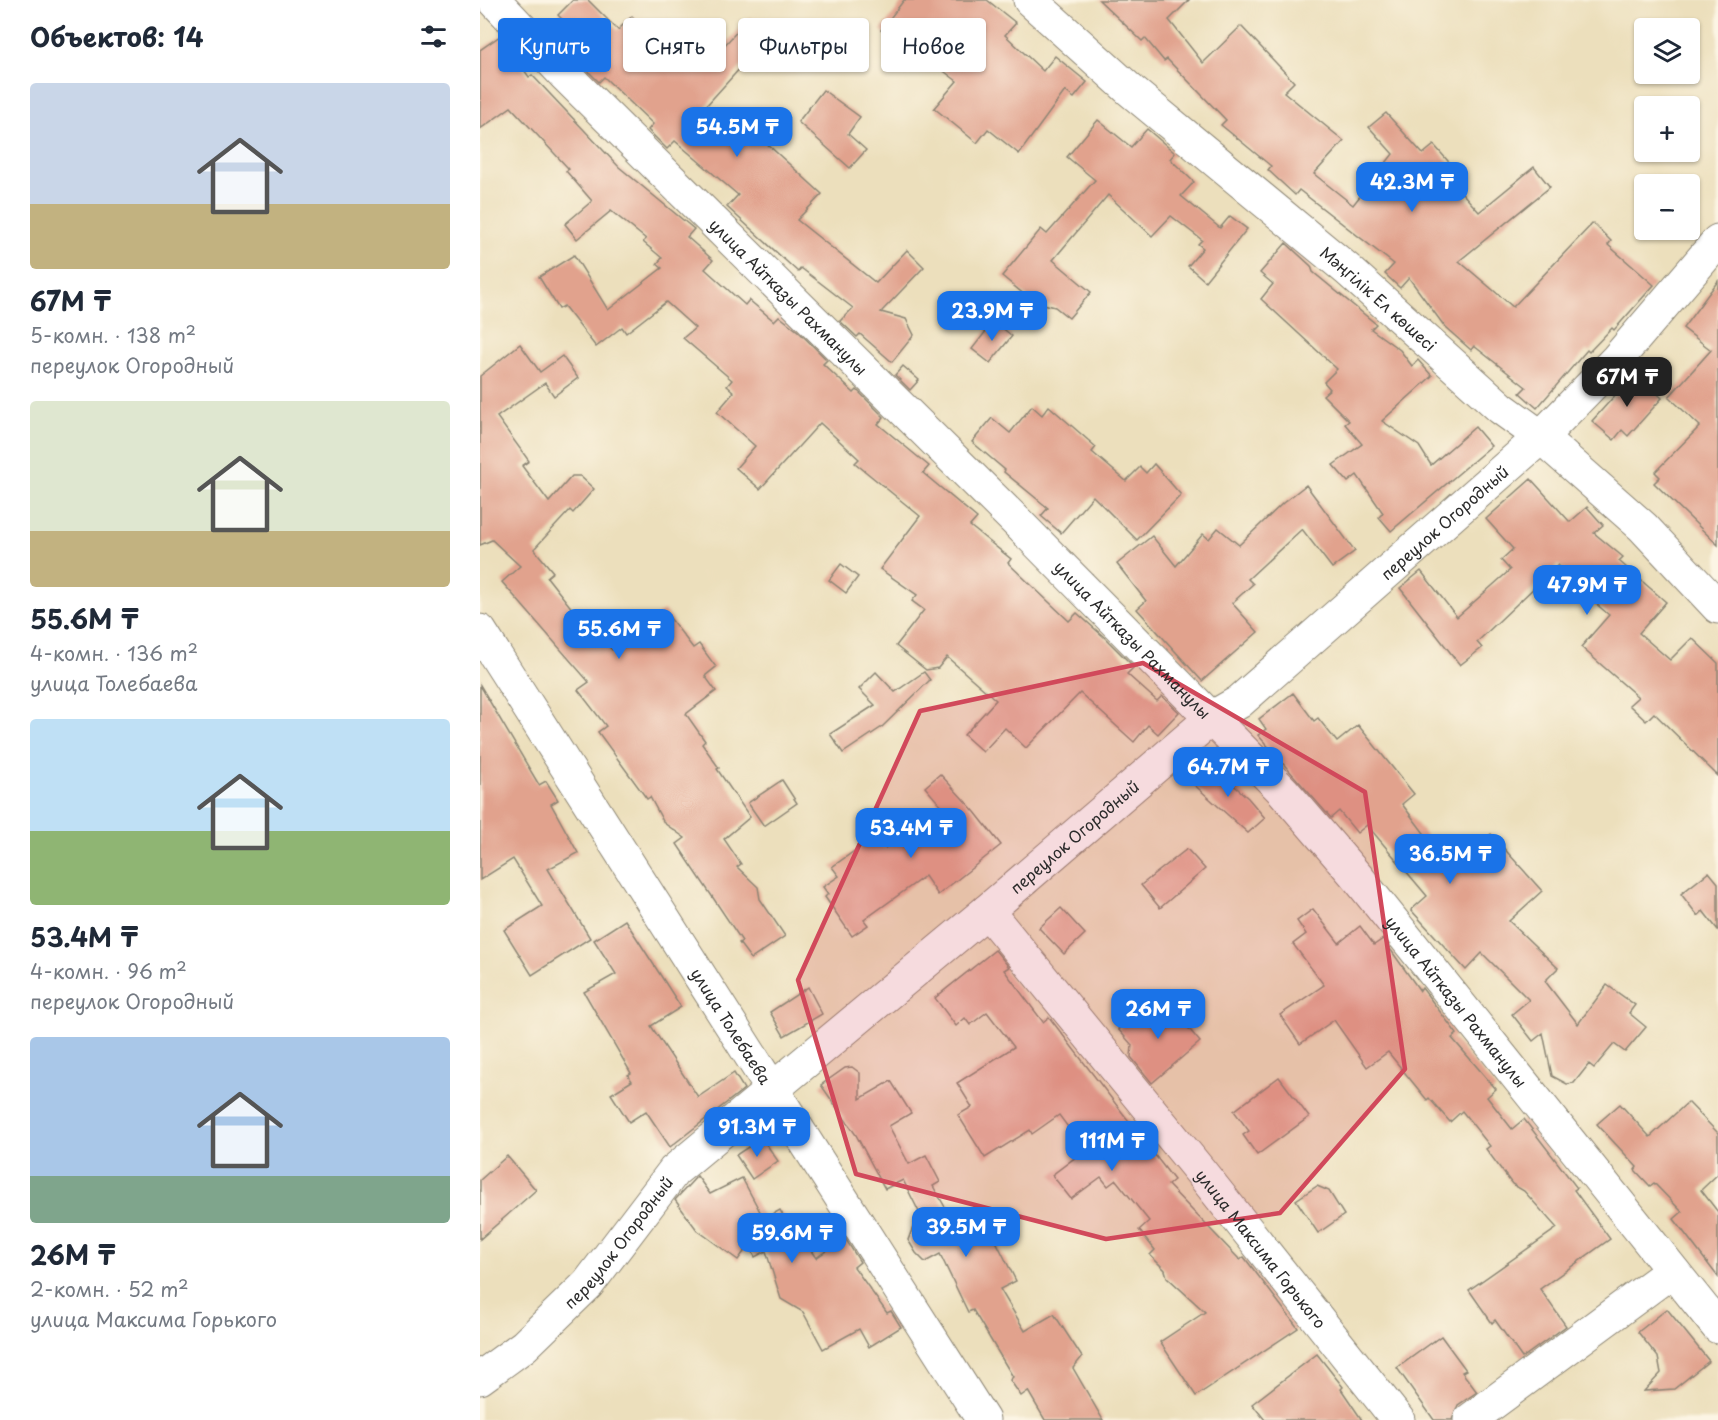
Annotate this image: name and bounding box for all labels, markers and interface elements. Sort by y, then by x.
text: Объектов: 14 [30,17,204,56]
chip: Купить [498,18,611,72]
chip: Снять [623,18,726,72]
chip: Фильтры [738,18,869,72]
chip: Новое [881,18,986,72]
map controls [1634,18,1700,240]
button: layers [1634,18,1700,84]
icon: filters [417,20,450,53]
button: + [1634,96,1700,162]
pin: 54.5M ₸ [682,107,792,158]
text: 54.5M ₸ [695,111,779,141]
icon: home [186,122,294,230]
pin: 42.3M ₸ [1357,162,1467,213]
text: 42.3M ₸ [1370,166,1454,196]
button: − [1634,174,1700,240]
street label: улица Айтказы Рахманулы [704,212,873,380]
street label: Мәңгілік Ел көшесі [1315,240,1442,357]
text: 67M ₸ [30,281,111,320]
pin: 23.9M ₸ [937,291,1047,342]
text: 23.9M ₸ [951,295,1033,325]
text: 5-комн. · 138 m² [30,320,196,350]
text: переулок Огородный [30,350,234,380]
pin: 67M ₸ [1585,357,1669,408]
text: 67M ₸ [1596,361,1658,391]
icon: home [186,440,294,548]
street label: переулок Огородный [1375,459,1513,585]
street label: улица Айтказы Рахманулы [1049,555,1217,724]
pin: 47.9M ₸ [1532,565,1642,616]
text: 47.9M ₸ [1547,569,1627,599]
text: 55.6M ₸ [30,599,138,638]
pin: 55.6M ₸ [564,609,674,660]
text: 55.6M ₸ [577,613,661,643]
text: 4-комн. · 136 m² [30,638,198,668]
text: улица Толебаева [30,668,197,698]
pin: 64.7M ₸ [1173,747,1283,798]
text: 64.7M ₸ [1187,751,1269,781]
icon: home [186,758,294,866]
street label: переулок Огородный [1004,774,1144,899]
pin: 53.4M ₸ [856,808,966,859]
text: 53.4M ₸ [870,812,953,842]
pin: 36.5M ₸ [1395,834,1505,885]
text: 36.5M ₸ [1409,838,1491,868]
street label: улица Айтказы Рахманулы [1380,910,1533,1092]
text: 53.4M ₸ [30,917,138,956]
text: 4-комн. · 96 m² [30,956,187,986]
street label: улица Толебаева [685,963,778,1089]
text: переулок Огородный [30,986,234,1016]
pin: 26M ₸ [1116,989,1200,1040]
text: 26M ₸ [1125,993,1191,1023]
icon: home [186,1076,294,1184]
pin: 91.3M ₸ [702,1107,812,1158]
text: 91.3M ₸ [718,1111,796,1141]
pin: 111M ₸ [1063,1121,1161,1172]
text: 111M ₸ [1079,1125,1145,1155]
street label: улица Максима Горького [1191,1164,1332,1333]
street label: переулок Огородный [558,1171,678,1314]
pin: 39.5M ₸ [911,1207,1021,1258]
text: 39.5M ₸ [926,1211,1006,1241]
pin: 59.6M ₸ [737,1213,847,1264]
text: 59.6M ₸ [751,1217,833,1247]
text: 26M ₸ [30,1235,115,1274]
text: 2-комн. · 52 m² [30,1274,189,1304]
text: улица Максима Горького [30,1304,277,1334]

